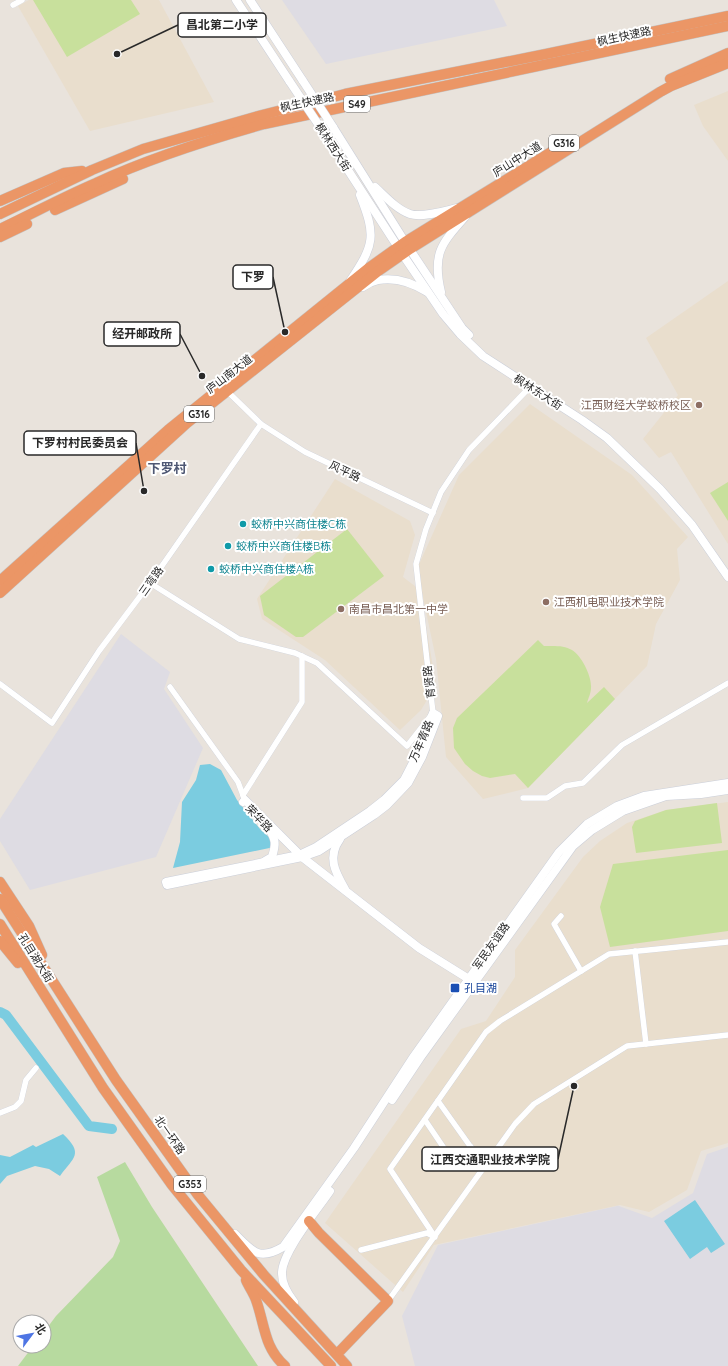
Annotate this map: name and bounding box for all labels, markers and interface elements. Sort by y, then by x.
callout: 昌北第二小学 [178,13,266,37]
text: 昌北第二小学 [186,17,258,32]
street label: 枫生快速路 [596,23,652,49]
street label: 枫生快速路 [279,89,335,115]
road number: S49 [344,96,370,112]
street label: 枫林西大街 [312,120,354,174]
road number: G316 [549,135,579,151]
street label: 庐山中大道 [490,138,544,180]
callout: 下罗 [233,265,273,289]
text: 下罗 [241,269,265,284]
callout: 经开邮政所 [104,322,180,346]
text: 经开邮政所 [112,326,172,341]
street label: 庐山南大道 [203,352,255,396]
street label: 枫林东大街 [511,371,565,413]
place label: 江西财经大学蛟桥校区 [581,398,691,412]
marker: 江西财经大学蛟桥校区 [694,400,704,410]
road number: G316 [184,406,214,422]
callout: 下罗村村民委员会 [24,431,136,455]
text: 下罗村村民委员会 [32,435,128,450]
street label: 风平路 [327,458,363,484]
district label: 下罗村 [147,460,187,476]
place label: 蛟桥中兴商住楼C栋 [251,517,346,531]
marker: 蛟桥中兴商住楼C栋 [238,519,248,529]
place label: 蛟桥中兴商住楼B栋 [236,539,331,553]
marker: 蛟桥中兴商住楼B栋 [223,541,233,551]
place label: 蛟桥中兴商住楼A栋 [219,562,314,576]
street label: 三弯路 [136,563,166,599]
marker: 蛟桥中兴商住楼A栋 [206,564,216,574]
place label: 江西机电职业技术学院 [554,595,664,609]
marker: 江西机电职业技术学院 [541,597,551,607]
place label: 南昌市昌北第一中学 [349,602,448,616]
marker: 南昌市昌北第一中学 [336,604,346,614]
street label: 育贤路 [420,665,438,699]
street label: 万年青路 [406,718,436,764]
street label: 荣华路 [243,801,275,835]
street label: 军民友谊路 [469,919,513,973]
street label: 孔目湖大街 [15,931,57,985]
place label: 孔目湖 [464,981,497,995]
marker: 孔目湖 [449,982,461,994]
street label: 北一环路 [152,1113,188,1157]
callout: 江西交通职业技术学院 [422,1147,558,1171]
text: 江西交通职业技术学院 [430,1152,550,1167]
road number: G353 [174,1176,206,1192]
north arrow [12,1314,52,1354]
text: 北 [32,1320,49,1337]

